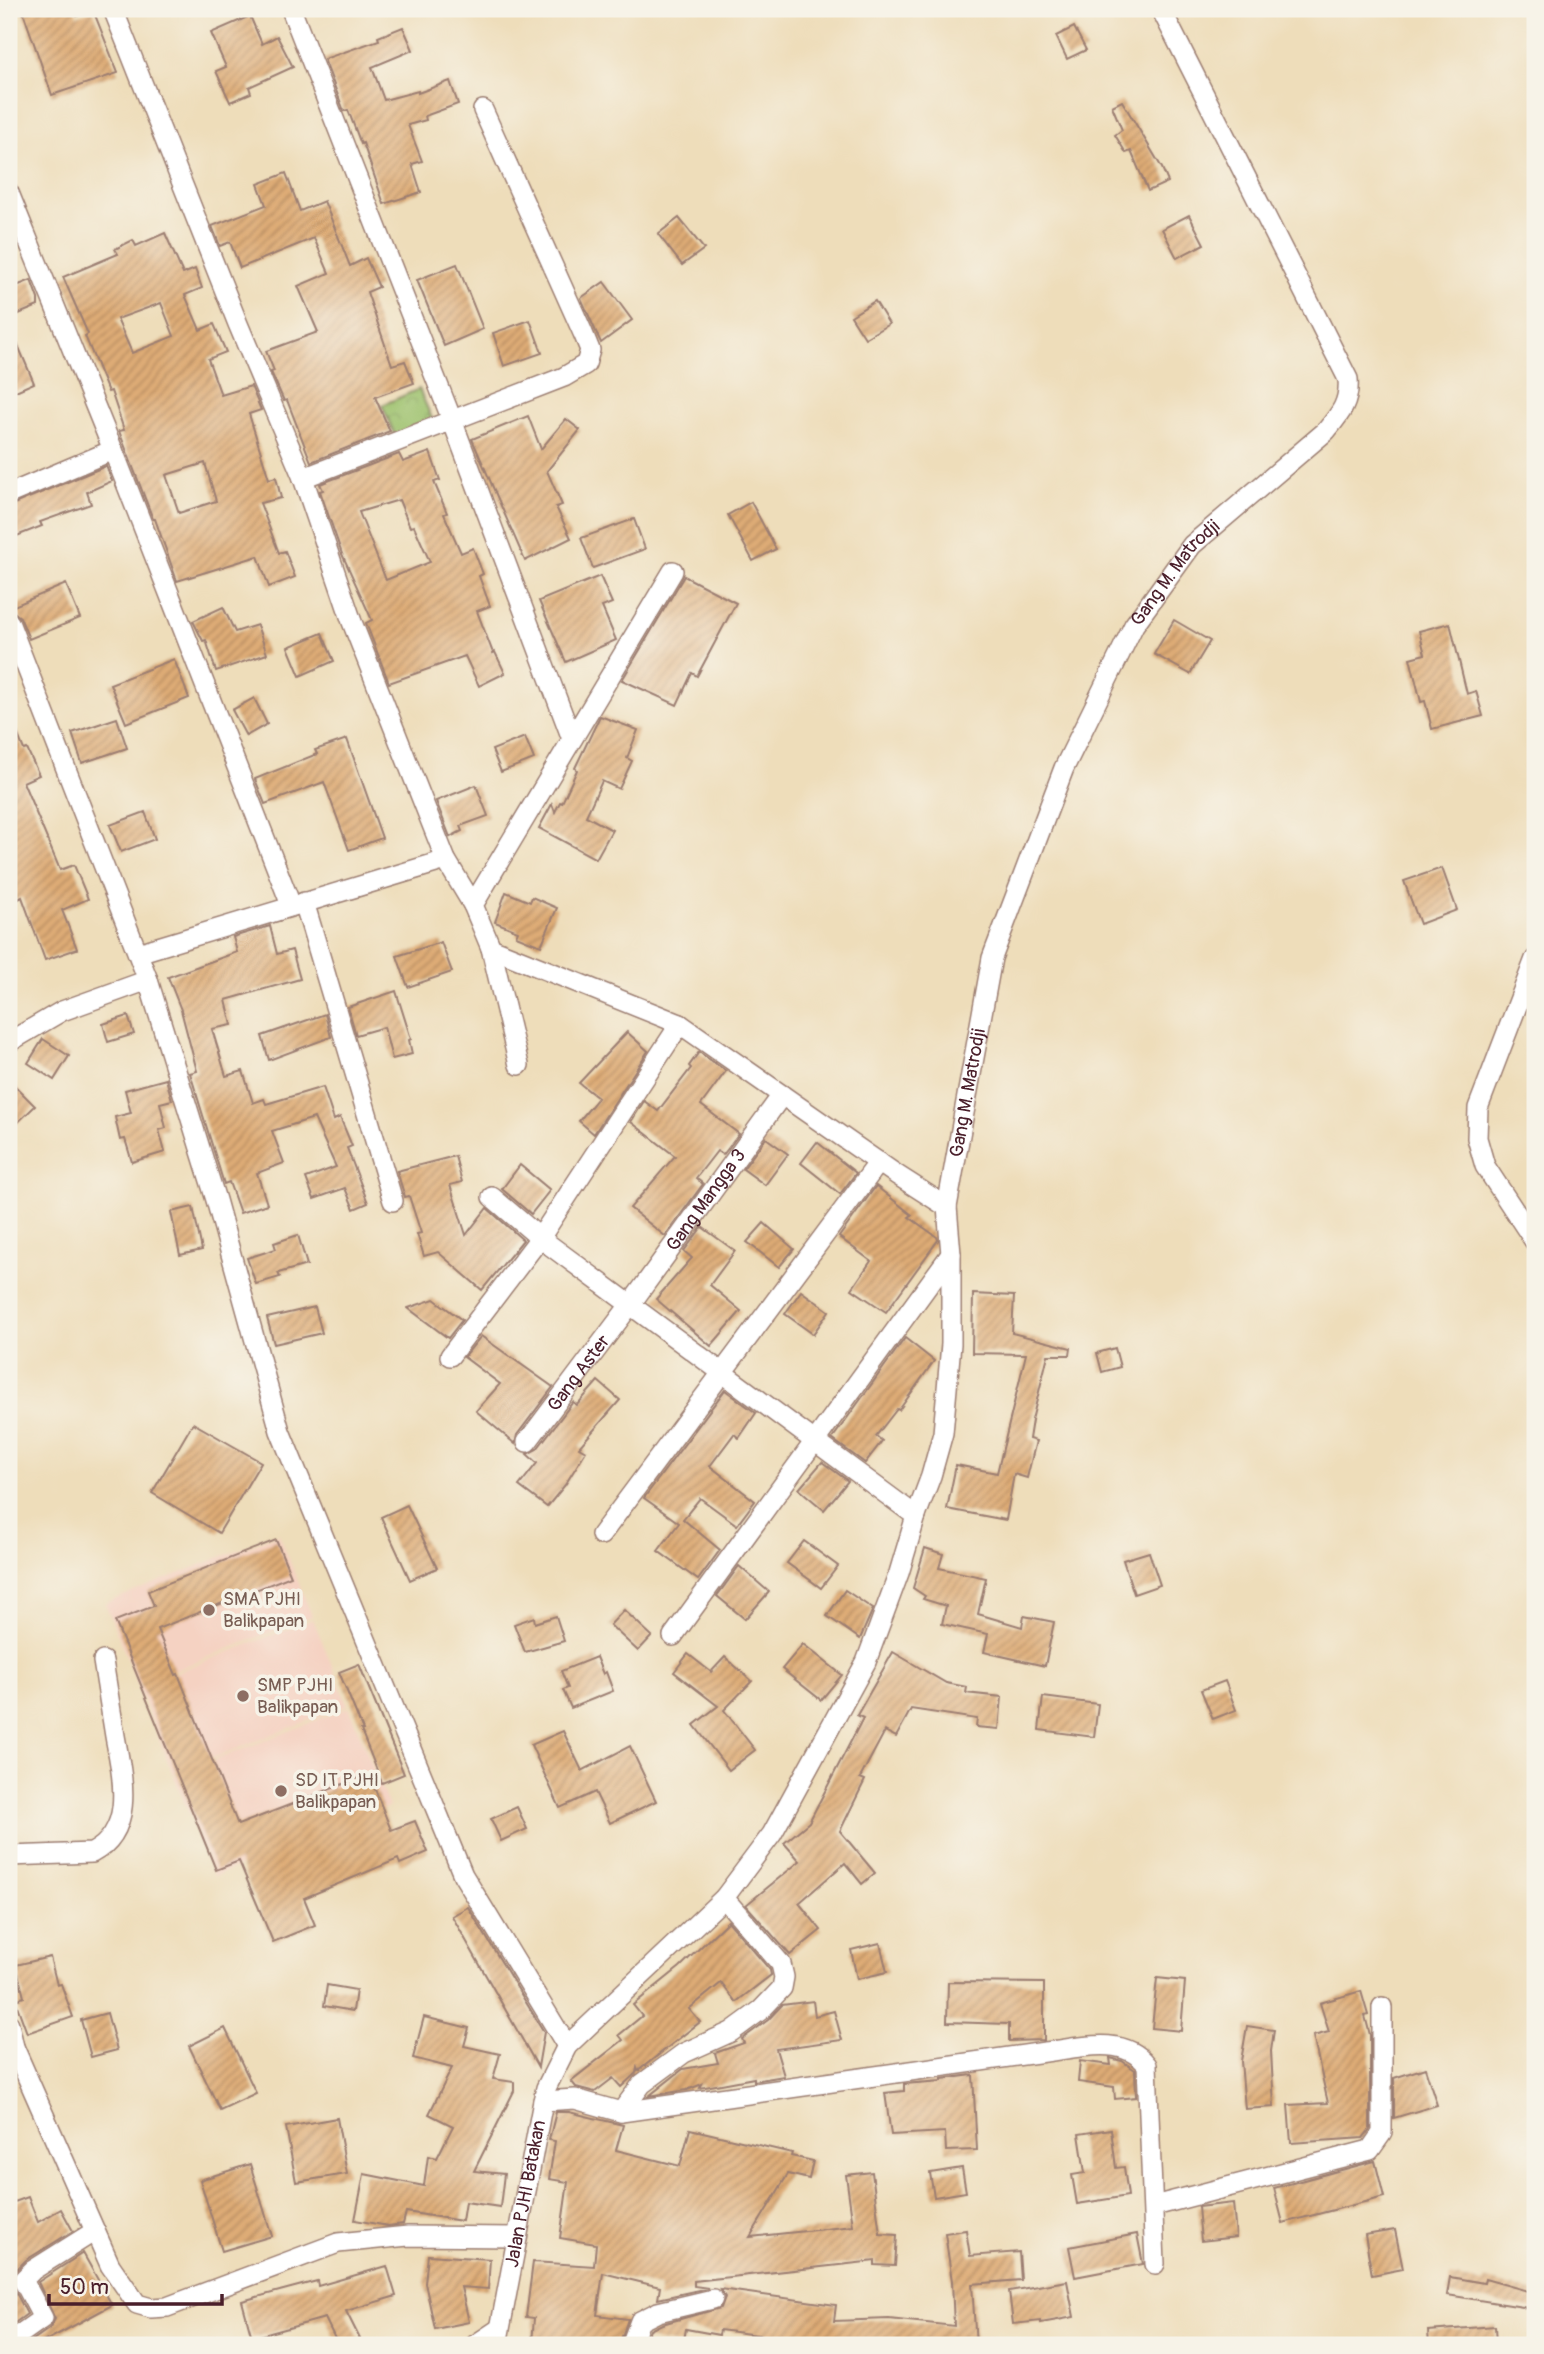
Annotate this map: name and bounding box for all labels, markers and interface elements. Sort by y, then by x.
street label: Gang M. Matrodji [1125,515,1225,631]
street label: Gang M. Matrodji [944,1027,991,1159]
street label: Gang Mangga 3 [661,1144,751,1256]
street label: Gang Aster [542,1330,615,1416]
place label: SMA PJHI Balikpapan [223,1587,304,1633]
marker: SMA PJHI Balikpapan [201,1602,217,1618]
place label: SMP PJHI Balikpapan [257,1673,338,1719]
marker: SMP PJHI Balikpapan [235,1688,251,1704]
place label: SD IT PJHI Balikpapan [295,1768,379,1814]
marker: SD IT PJHI Balikpapan [273,1783,289,1799]
street label: Jalan PJHI Batakan [500,2118,551,2269]
scale bar [49,2263,222,2307]
text: 50 m [60,2274,109,2301]

